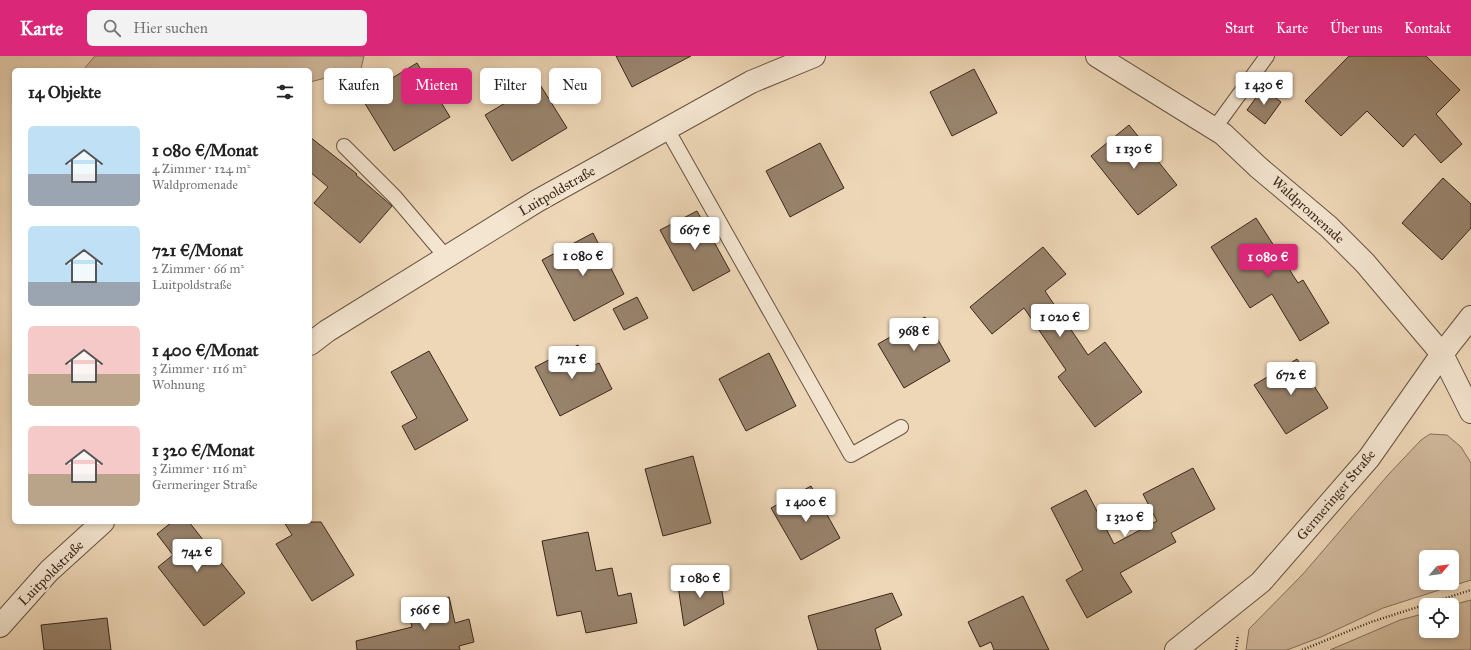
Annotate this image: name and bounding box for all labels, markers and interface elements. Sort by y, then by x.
search box [87,10,367,46]
text: Karte [20,17,63,40]
icon: search [101,17,123,39]
text: Hier suchen [133,19,208,37]
text: Start [1225,20,1254,37]
text: Karte [1276,20,1308,37]
text: Über uns [1330,20,1382,37]
text: Kontakt [1404,20,1451,37]
chip: Kaufen [324,68,393,104]
chip: Mieten [401,68,472,104]
chip: Filter [480,68,541,104]
chip: Neu [549,68,601,104]
pin: 1 430 € [1227,72,1301,106]
text: 1 430 € [1245,77,1283,93]
icon: filters [274,81,296,103]
text: 14 Objekte [28,82,101,103]
pin: 1 130 € [1097,136,1171,170]
text: 1 080 €/Monat [152,140,258,161]
text: 1 130 € [1116,141,1152,157]
icon: home [60,142,108,190]
text: 4 Zimmer · 124 m² [152,161,251,177]
street label: Luitpoldstraße [516,162,599,220]
street label: Waldpromenade [1268,173,1348,247]
text: Waldpromenade [152,177,238,193]
pin: 667 € [667,217,723,251]
text: 667 € [680,222,710,238]
text: 721 €/Monat [152,240,243,261]
icon: home [60,242,108,290]
pin: 1 080 € [546,243,620,277]
pin: 1 080 € [1231,244,1305,278]
text: 1 080 € [563,248,603,264]
text: 1 080 € [1248,249,1288,265]
text: 2 Zimmer · 66 m² [152,261,244,277]
text: Luitpoldstraße [152,277,232,293]
pin: 1 020 € [1023,304,1097,338]
text: 1 020 € [1040,309,1080,325]
pin: 968 € [886,318,942,352]
text: 968 € [898,323,930,339]
text: 1 400 €/Monat [152,340,259,361]
icon: home [60,342,108,390]
pin: 721 € [544,346,600,380]
text: 721 € [557,351,587,367]
text: 3 Zimmer · 116 m² [152,361,247,377]
pin: 672 € [1263,362,1319,396]
text: 672 € [1276,367,1306,383]
text: Wohnung [152,377,205,393]
text: 1 320 €/Monat [152,440,254,461]
icon: home [60,442,108,490]
street label: Germeringer Straße [1293,446,1379,544]
text: 3 Zimmer · 116 m² [152,461,247,477]
text: Germeringer Straße [152,477,257,493]
pin: 1 400 € [769,489,843,523]
text: 1 400 € [786,494,827,510]
pin: 1 320 € [1088,504,1162,538]
text: 1 320 € [1106,509,1144,525]
street label: Luitpoldstraße [15,537,87,609]
pin: 742 € [169,539,225,573]
text: 742 € [182,544,212,560]
north arrow [1419,550,1459,590]
map controls [1419,550,1459,638]
pin: 1 080 € [663,565,737,599]
text: 1 080 € [680,570,720,586]
pin: 566 € [397,597,453,631]
button: locate [1419,598,1459,638]
text: 566 € [410,602,440,618]

